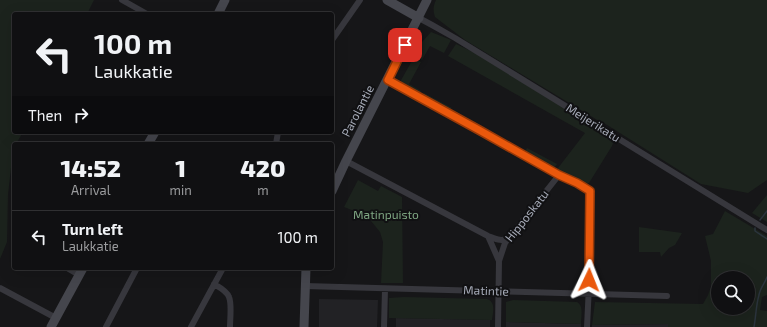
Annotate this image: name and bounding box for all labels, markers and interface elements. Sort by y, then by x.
text: 100 m [94,26,172,60]
icon: left [28,28,80,80]
pin [388,28,422,62]
icon: arrive [394,34,416,56]
text: Laukkatie [94,60,173,82]
street label: Parolantie [338,82,376,139]
street label: Meijerikatu [563,100,623,145]
icon: right [70,104,92,126]
text: Then [28,106,62,124]
text: 14:52 [61,153,121,182]
text: 1 [175,153,186,182]
text: 420 [240,153,285,182]
text: Arrival [71,182,111,198]
text: min [170,182,192,198]
text: m [257,182,269,198]
street label: Hipposkatu [502,187,551,244]
park label: Matinpuisto [353,207,419,221]
text: Turn left [62,220,123,238]
icon: left [28,226,50,248]
text: 100 m [277,228,318,246]
text: Laukkatie [62,238,119,254]
position arrow [568,259,610,301]
map controls [711,271,755,315]
button: search [711,271,755,315]
street label: Matintie [463,282,509,298]

